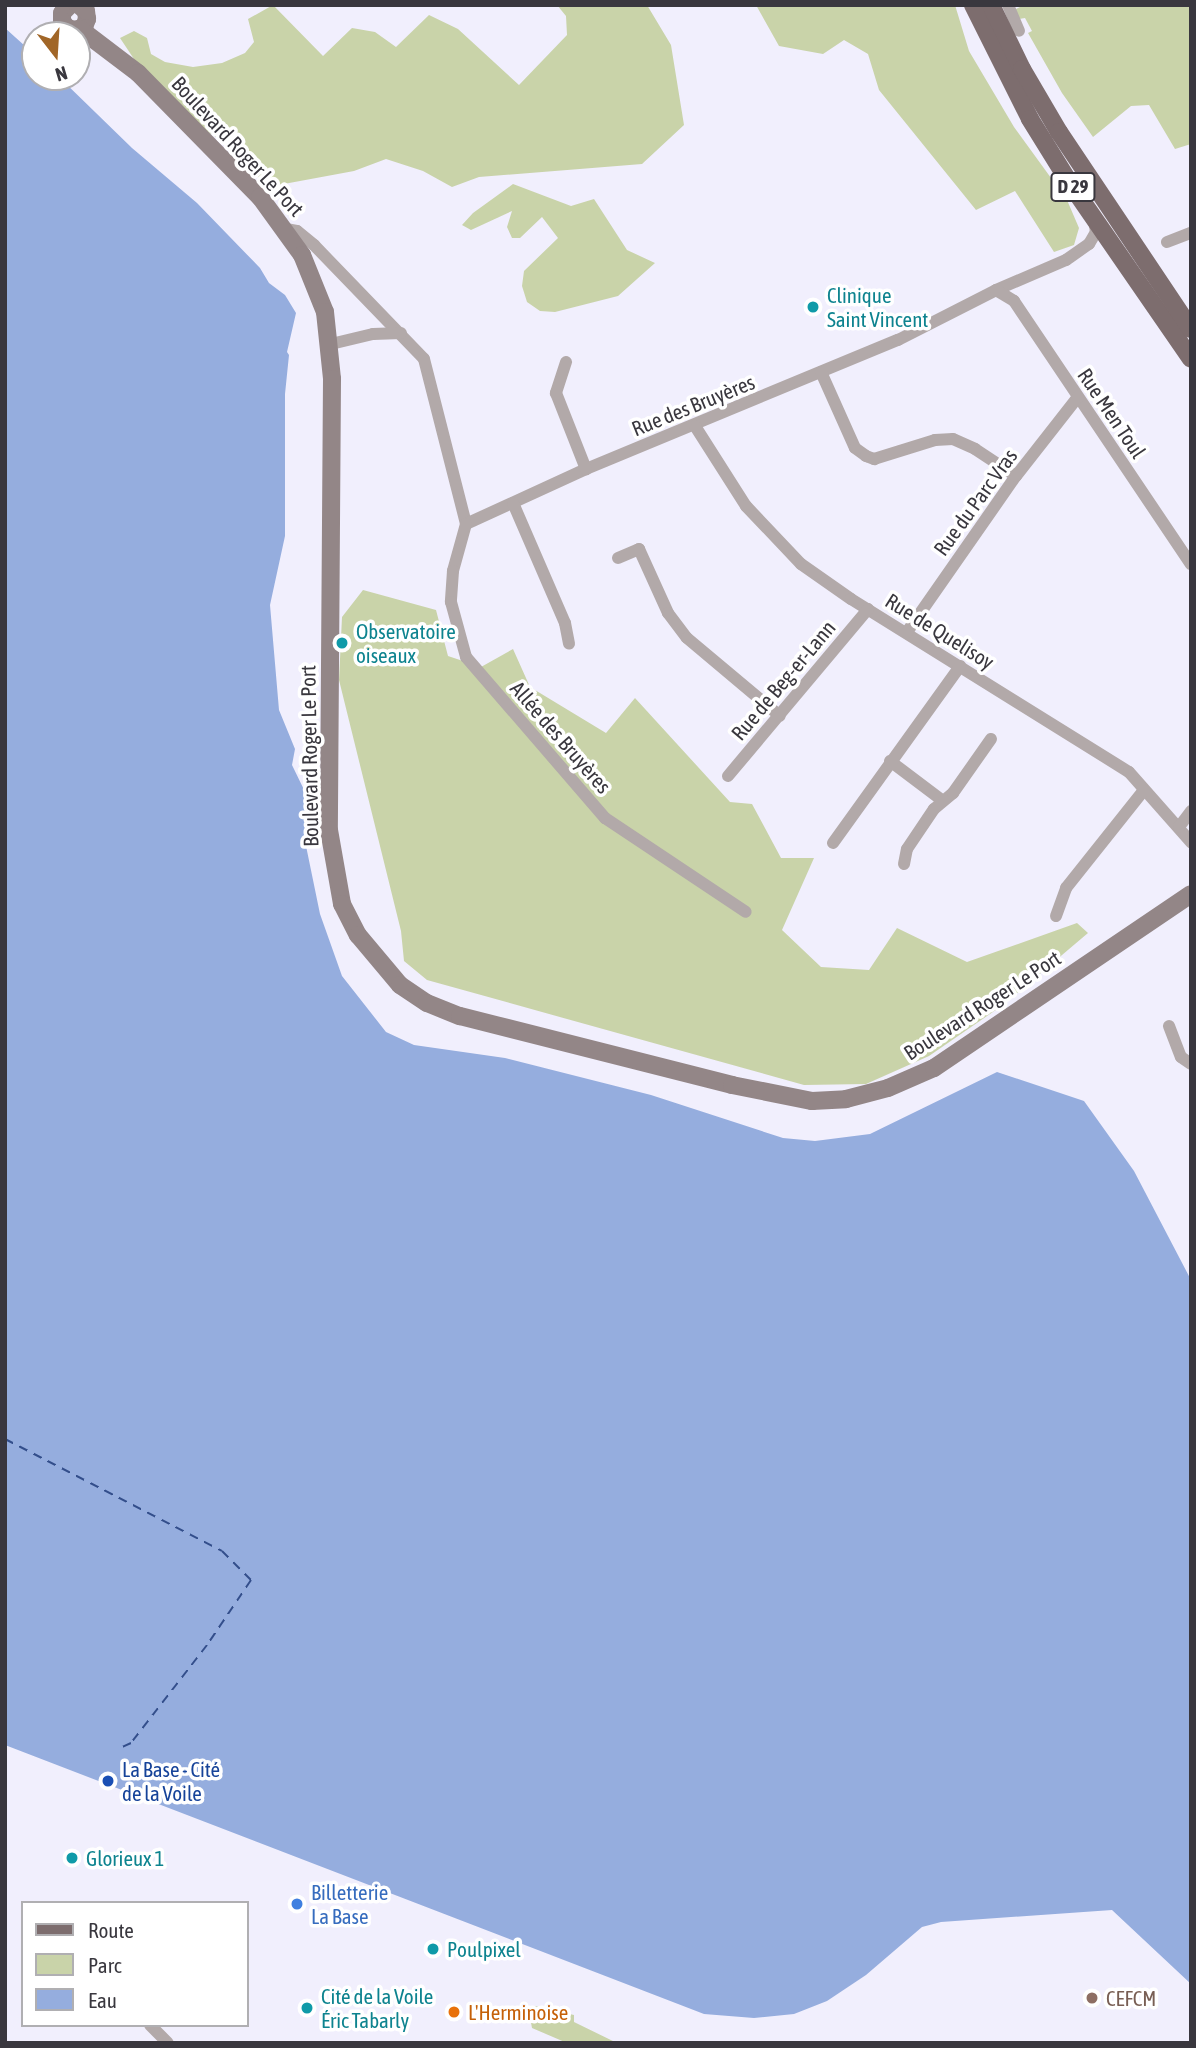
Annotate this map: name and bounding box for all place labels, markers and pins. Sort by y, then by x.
place label: Clinique Saint Vincent [827,282,928,332]
marker: Clinique Saint Vincent [805,299,821,315]
place label: Observatoire oiseaux [356,618,456,668]
marker: Observatoire oiseaux [334,635,350,651]
place label: La Base - Cité de la Voile [122,1756,220,1806]
marker: La Base - Cité de la Voile [100,1773,116,1789]
place label: Glorieux 1 [86,1845,164,1871]
marker: Glorieux 1 [64,1850,80,1866]
place label: Billetterie La Base [311,1879,388,1929]
marker: Billetterie La Base [289,1896,305,1912]
place label: Poulpixel [447,1936,521,1962]
marker: Poulpixel [425,1941,441,1957]
place label: Cité de la Voile Éric Tabarly [321,1983,433,2033]
place label: CEFCM [1106,1985,1156,2011]
marker: CEFCM [1084,1990,1100,2006]
place label: L'Herminoise [468,1999,568,2025]
marker: Cité de la Voile Éric Tabarly [299,2000,315,2016]
marker: L'Herminoise [446,2004,462,2020]

